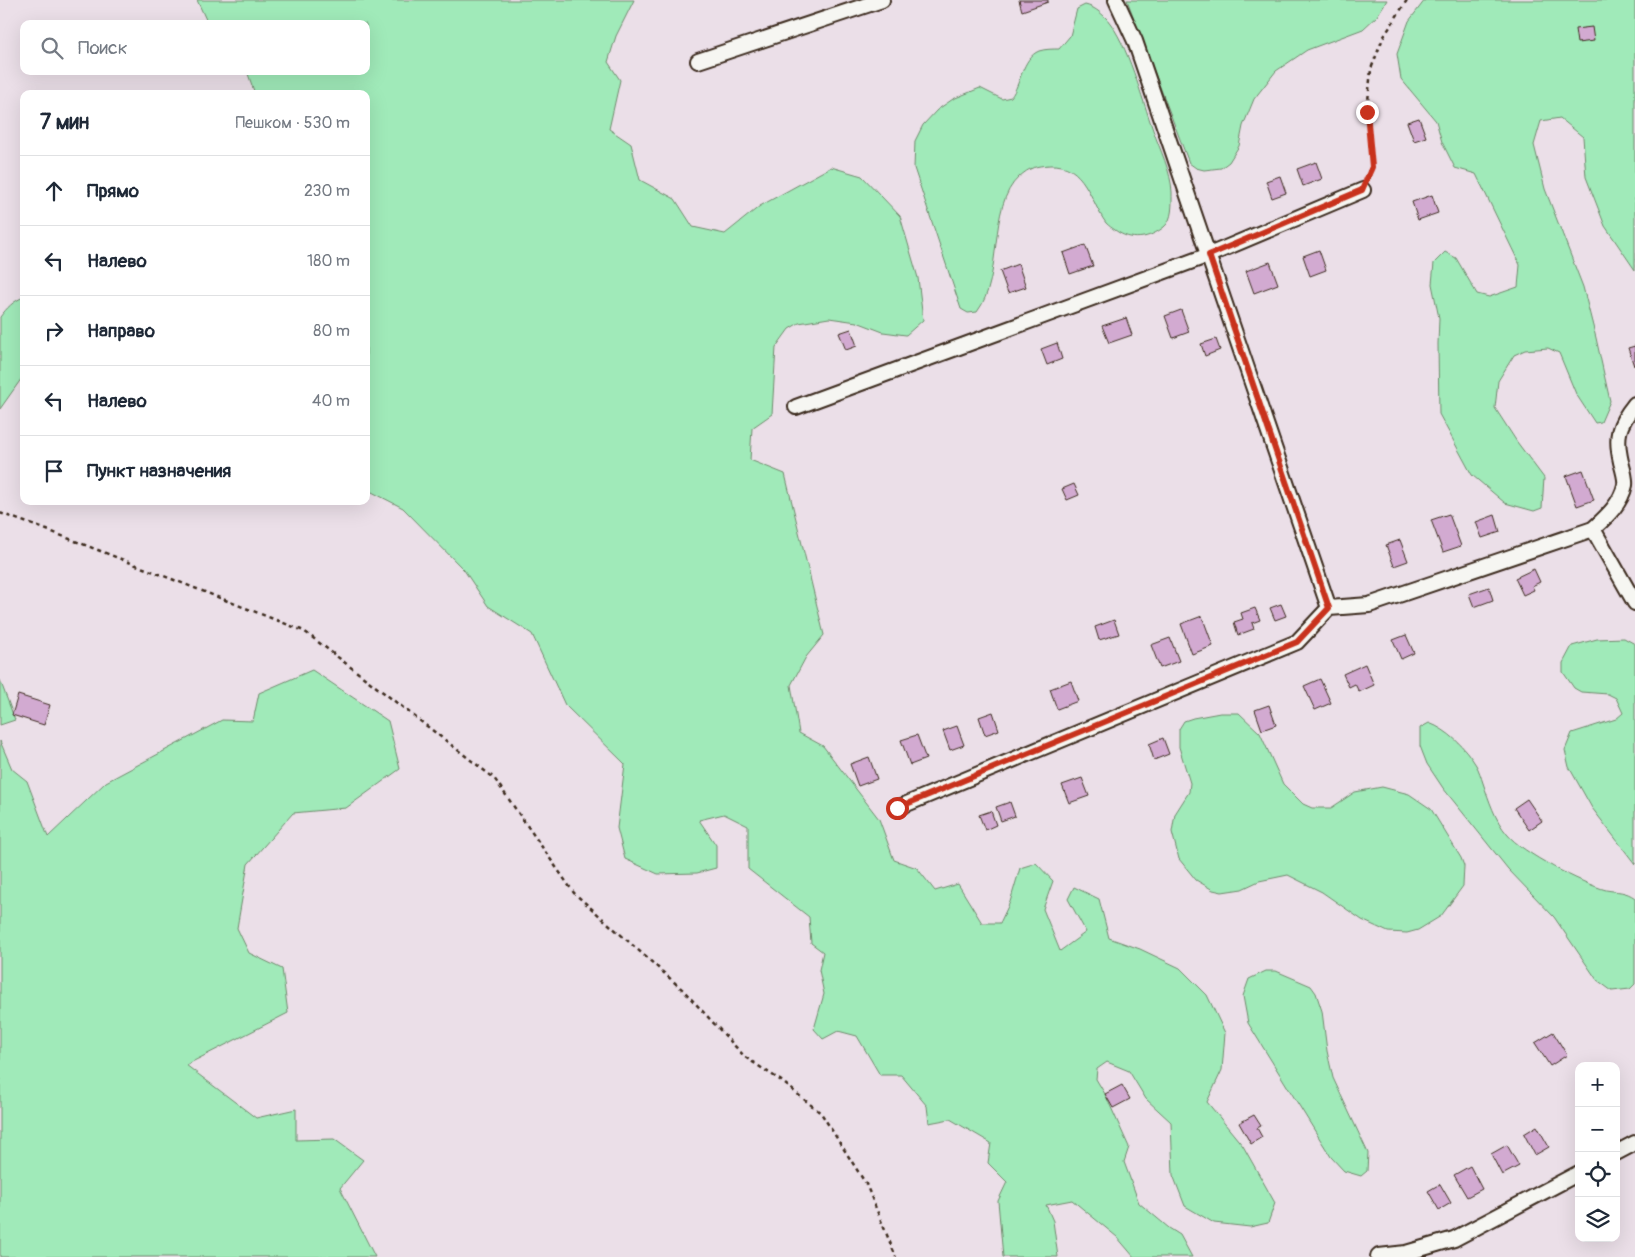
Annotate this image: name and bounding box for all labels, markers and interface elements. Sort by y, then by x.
search box [20,20,370,75]
icon: search [38,34,66,62]
text: Поиск [78,36,128,60]
route end [1356,101,1379,124]
text: 7 мин [40,109,89,136]
text: Пешком · 530 m [235,113,350,133]
icon: ahead [40,177,68,205]
text: Прямо [87,179,139,203]
text: 230 m [304,181,350,201]
icon: left [40,247,68,275]
text: Налево [87,249,147,273]
text: 180 m [307,251,350,271]
icon: right [40,317,68,345]
text: Направо [87,319,155,343]
text: 80 m [313,321,350,341]
icon: left [40,387,68,415]
text: Налево [87,389,147,413]
text: 40 m [312,391,350,411]
icon: arrive [40,457,68,485]
text: Пункт назначения [87,459,231,483]
route start [886,797,909,820]
map controls [1575,1062,1620,1242]
button: + [1575,1062,1620,1107]
button: − [1575,1107,1620,1152]
button: locate [1575,1152,1620,1197]
button: layers [1575,1197,1620,1242]

